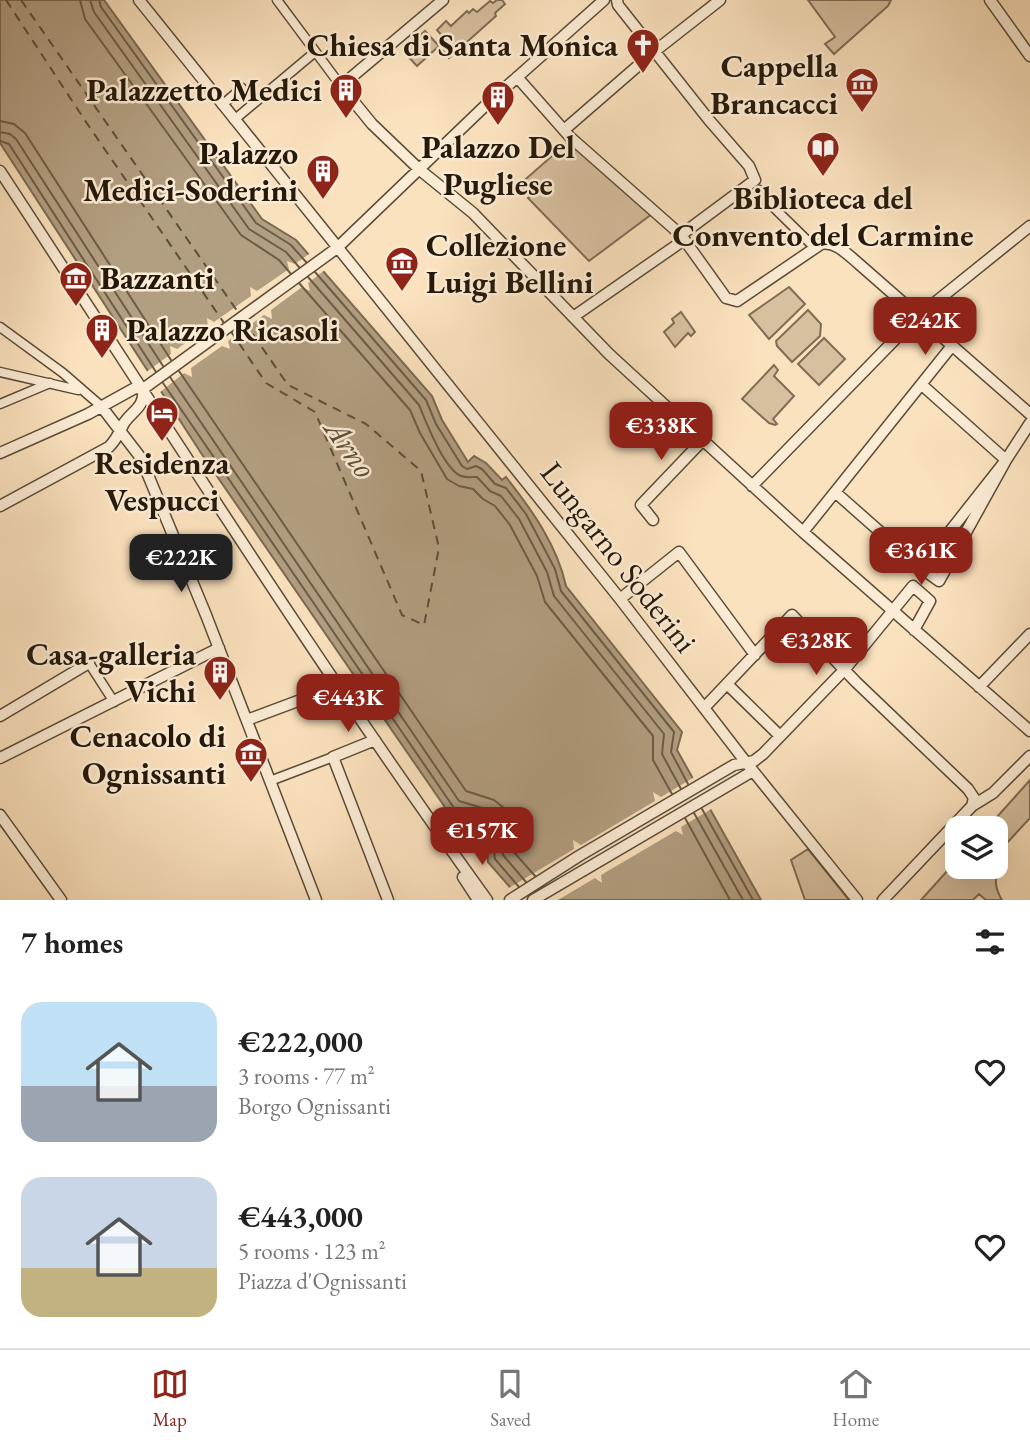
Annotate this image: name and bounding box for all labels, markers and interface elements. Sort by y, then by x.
place label: Chiesa di Santa Monica [307,24,619,66]
church icon: Chiesa di Santa Monica [624,26,662,75]
place label: Cappella Brancacci [710,45,839,124]
museum icon: Cappella Brancacci [843,65,881,114]
place label: Palazzetto Medici [86,69,323,111]
building icon: Palazzetto Medici [327,71,365,120]
building icon: Palazzo Del Pugliese [479,78,517,127]
place label: Palazzo Del Pugliese [421,126,575,205]
library icon: Biblioteca del Convento del Carmine [804,129,842,178]
place label: Palazzo Medici-Soderini [83,132,299,211]
building icon: Palazzo Medici-Soderini [304,152,342,201]
place label: Biblioteca del Convento del Carmine [672,177,974,256]
place label: Collezione Luigi Bellini [426,224,594,303]
museum icon: Collezione Luigi Bellini [383,244,421,293]
place label: Bazzanti [100,257,215,299]
museum icon: Bazzanti [57,259,95,308]
pin: €242K [876,298,974,357]
text: €242K [889,305,961,335]
place label: Palazzo Ricasoli [126,309,339,351]
building icon: Palazzo Ricasoli [83,311,121,360]
hotel icon: Residenza Vespucci [143,394,181,443]
pin: €338K [612,402,710,462]
water label: Arno [313,407,387,486]
text: €338K [625,410,697,440]
place label: Residenza Vespucci [94,442,231,521]
street label: Lungarno Soderini [531,453,707,661]
pin: €361K [872,528,970,587]
pin: €222K [132,534,230,594]
text: €361K [885,535,957,565]
text: €222K [145,542,217,572]
pin: €328K [767,618,865,677]
text: €328K [780,625,852,655]
place label: Casa-galleria Vichi [26,633,197,712]
building icon: Casa-galleria Vichi [201,653,239,702]
pin: €443K [299,674,397,734]
text: €443K [312,682,384,712]
place label: Cenacolo di Ognissanti [70,715,227,794]
museum icon: Cenacolo di Ognissanti [232,735,270,784]
pin: €157K [433,808,531,867]
text: €157K [446,815,518,845]
map controls [945,816,1008,879]
button: layers [945,816,1008,879]
text: 7 homes [21,923,123,962]
icon: filters [971,923,1009,961]
text: €222,000 [238,1022,363,1061]
icon: home [77,1030,161,1114]
icon: heart [971,1053,1009,1091]
text: 3 rooms · 77 m² [238,1061,375,1091]
text: Borgo Ognissanti [238,1091,391,1121]
text: €443,000 [238,1197,363,1236]
icon: home [77,1205,161,1289]
icon: heart [971,1228,1009,1266]
text: 5 rooms · 123 m² [238,1236,386,1266]
text: Piazza d'Ognissanti [238,1266,407,1296]
tab: Map [151,1365,189,1432]
tab: Saved [490,1365,531,1432]
tab: Home [832,1365,879,1432]

